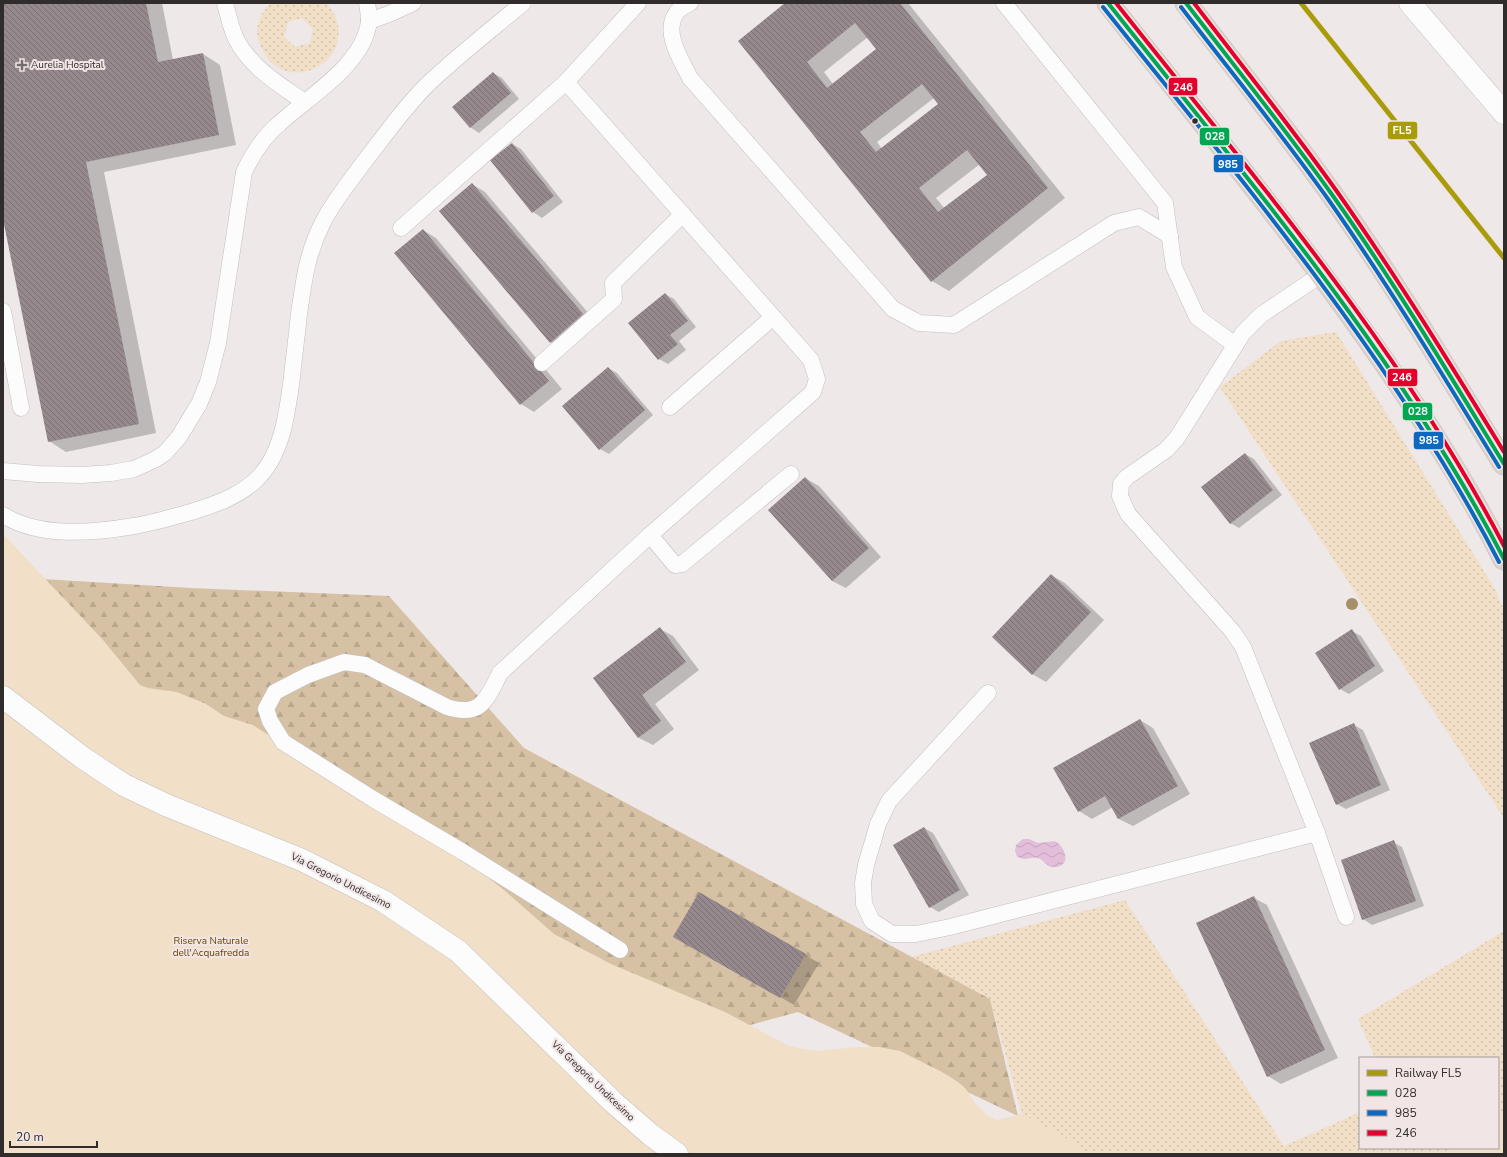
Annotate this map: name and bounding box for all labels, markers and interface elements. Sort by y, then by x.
place label: Aurelia Hospital [31,58,104,72]
marker: Aurelia Hospital [16,59,28,71]
line badge: 246 [1168,77,1198,96]
text: 246 [1173,80,1193,95]
unlabelled marker [1190,116,1200,126]
line badge: FL5 [1387,121,1418,140]
text: FL5 [1393,123,1412,138]
line badge: 028 [1199,127,1230,146]
text: 028 [1205,129,1225,144]
line badge: 985 [1213,154,1244,173]
text: 985 [1218,157,1238,172]
line badge: 246 [1387,368,1418,387]
text: 246 [1392,370,1412,385]
line badge: 028 [1402,402,1433,421]
text: 028 [1408,404,1428,419]
line badge: 985 [1413,431,1444,450]
text: 985 [1419,433,1439,448]
street label: Via Gregorio Undicesimo [288,849,394,913]
park label: Riserva Naturale dell'Acquafredda [173,934,249,960]
street label: Via Gregorio Undicesimo [548,1037,638,1125]
legend [1359,1057,1499,1149]
text: Railway FL5 [1395,1065,1461,1081]
text: 028 [1395,1085,1417,1101]
text: 985 [1395,1105,1417,1121]
scale bar [10,1123,97,1149]
text: 246 [1395,1125,1417,1141]
text: 20 m [16,1129,44,1145]

